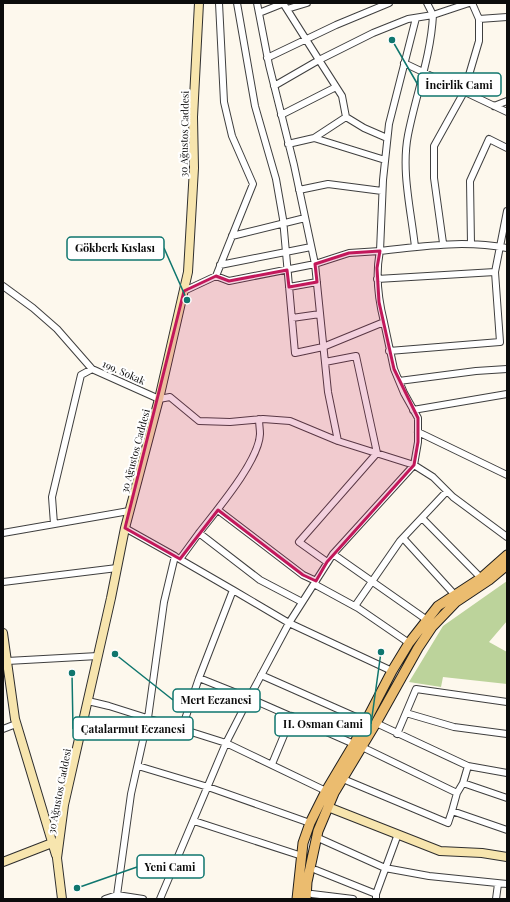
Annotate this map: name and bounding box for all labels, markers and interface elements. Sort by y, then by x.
callout: İncirlik Cami [418,73,501,96]
text: İncirlik Cami [425,77,493,92]
street label: 30 Ağustos Caddesi [176,91,192,177]
callout: Gökberk Kıslası [67,237,164,260]
text: Gökberk Kıslası [75,240,156,255]
street label: 199. Sokak [100,356,148,388]
street label: 30 Ağustos Caddesi [117,407,153,495]
callout: Mert Eczanesi [173,689,260,712]
text: Mert Eczanesi [180,692,252,707]
callout: H. Osman Cami [275,713,371,736]
text: H. Osman Cami [283,716,364,731]
callout: Çatalarmut Eczanesi [73,717,193,740]
text: Çatalarmut Eczanesi [81,721,186,736]
street label: 30 Ağustos Caddesi [44,747,74,835]
callout: Yeni Cami [137,855,204,878]
text: Yeni Cami [143,859,196,874]

